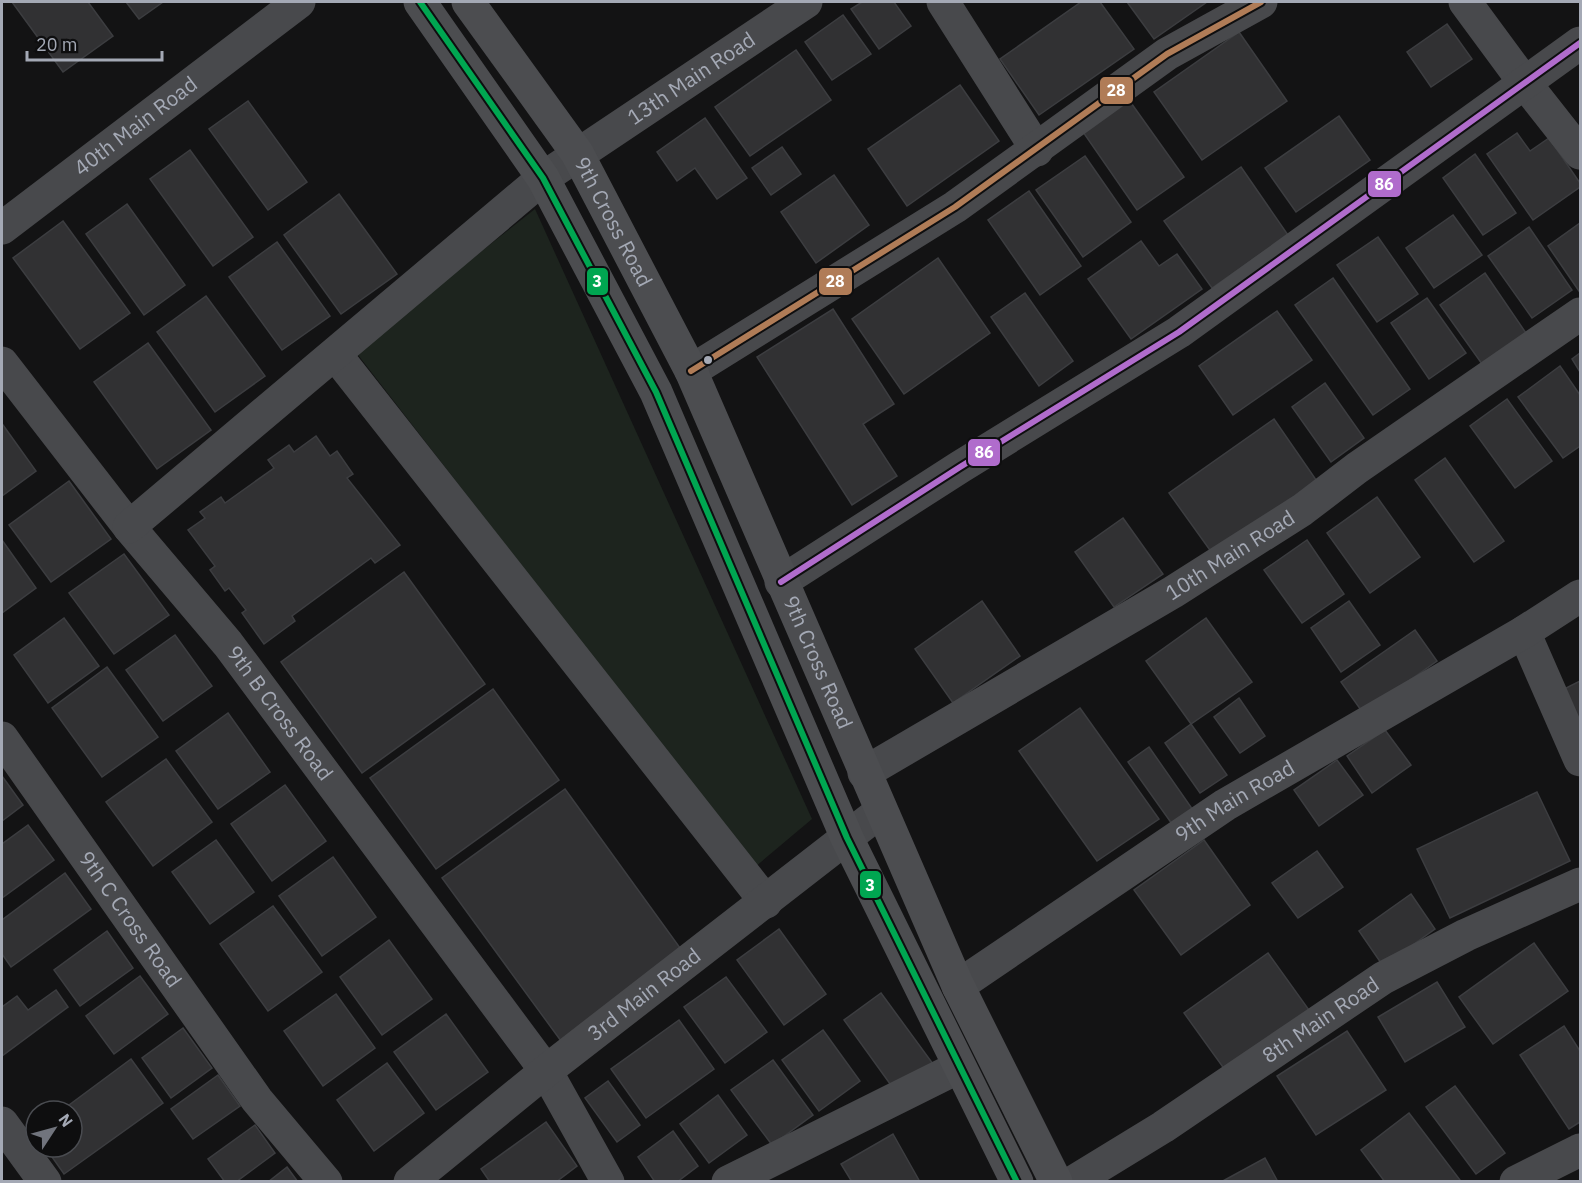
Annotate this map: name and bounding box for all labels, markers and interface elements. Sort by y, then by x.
scale bar [27,24,162,62]
street label: 13th Main Road [621,25,760,131]
text: 20 m [36,33,78,56]
street label: 40th Main Road [68,69,203,181]
line badge: 28 [1099,76,1134,105]
text: 28 [1106,80,1126,100]
street label: 9th Cross Road [568,152,659,291]
line badge: 86 [1367,170,1402,198]
text: 86 [1374,174,1394,194]
line badge: 3 [586,267,609,296]
line badge: 28 [818,267,853,296]
text: 3 [592,271,602,291]
text: 28 [825,271,845,291]
unlabelled marker [702,354,714,366]
line badge: 86 [967,438,1001,467]
text: 86 [974,442,994,462]
street label: 10th Main Road [1160,503,1300,606]
street label: 9th Cross Road [777,591,860,733]
street label: 9th B Cross Road [221,639,340,786]
street label: 9th Main Road [1169,753,1299,848]
street label: 9th C Cross Road [73,845,188,993]
line badge: 3 [859,870,882,899]
text: 3 [865,875,875,895]
street label: 3rd Main Road [581,941,706,1047]
street label: 8th Main Road [1256,970,1384,1069]
north arrow [24,1099,84,1159]
text: N [55,1110,78,1131]

